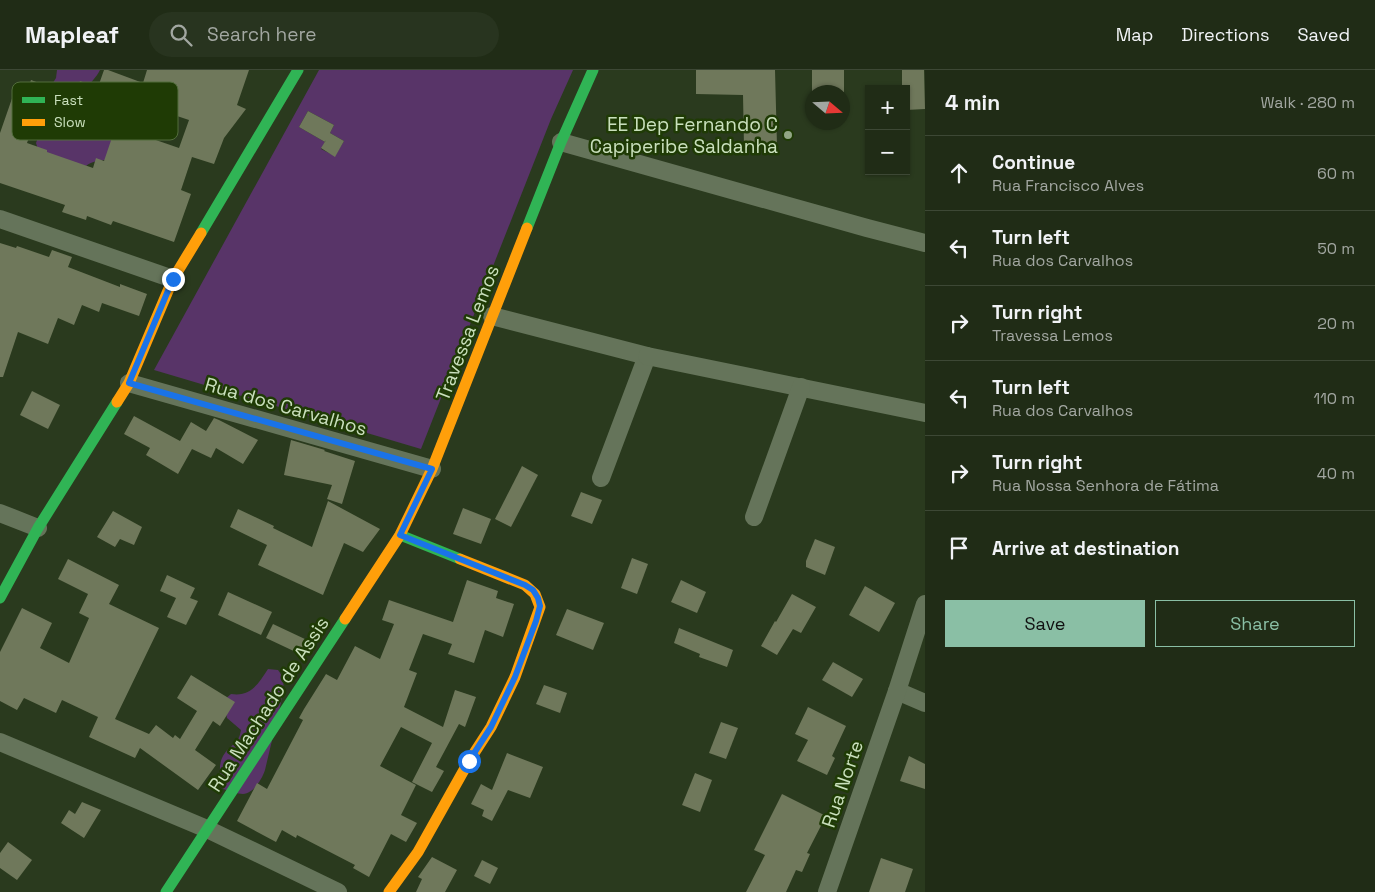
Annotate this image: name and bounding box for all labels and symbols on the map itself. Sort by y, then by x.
legend [12,82,178,140]
north arrow [805,85,850,130]
text: Fast [54,91,83,109]
place label: EE Dep Fernando C Capiperibe Saldanha [590,112,778,159]
text: Slow [54,113,86,131]
marker: EE Dep Fernando C Capiperibe Saldanha [782,129,794,141]
street label: Travessa Lemos [430,262,505,405]
route end [162,268,185,291]
street label: Rua dos Carvalhos [202,371,370,442]
street label: Rua Machado de Assis [202,612,334,797]
street label: Rua Norte [816,737,869,831]
route start [458,750,481,773]

